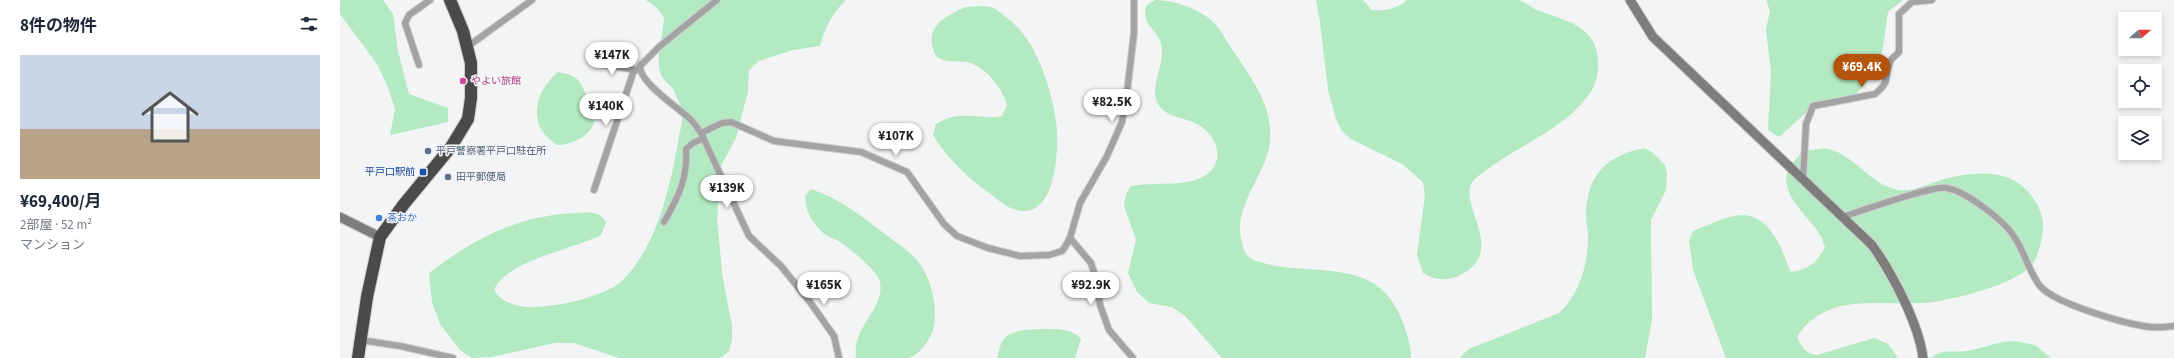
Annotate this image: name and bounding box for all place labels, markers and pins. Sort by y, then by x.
pin: ¥147K [584,42,640,76]
pin: ¥69.4K [1829,54,1895,88]
place label: やよい旅館 [471,74,521,88]
marker: やよい旅館 [458,76,468,86]
pin: ¥82.5K [1079,89,1145,123]
pin: ¥140K [578,93,634,127]
pin: ¥107K [868,123,924,157]
place label: 平戸警察署平戸口駐在所 [436,144,546,158]
marker: 平戸警察署平戸口駐在所 [423,146,433,156]
place label: 平戸口駅前 [365,165,415,179]
marker: 平戸口駅前 [418,167,428,177]
place label: 田平郵便局 [456,170,506,184]
marker: 田平郵便局 [443,172,453,182]
pin: ¥139K [699,175,755,209]
place label: 茶おか [387,211,417,225]
marker: 茶おか [374,213,384,223]
pin: ¥165K [796,272,852,306]
pin: ¥92.9K [1058,272,1124,306]

